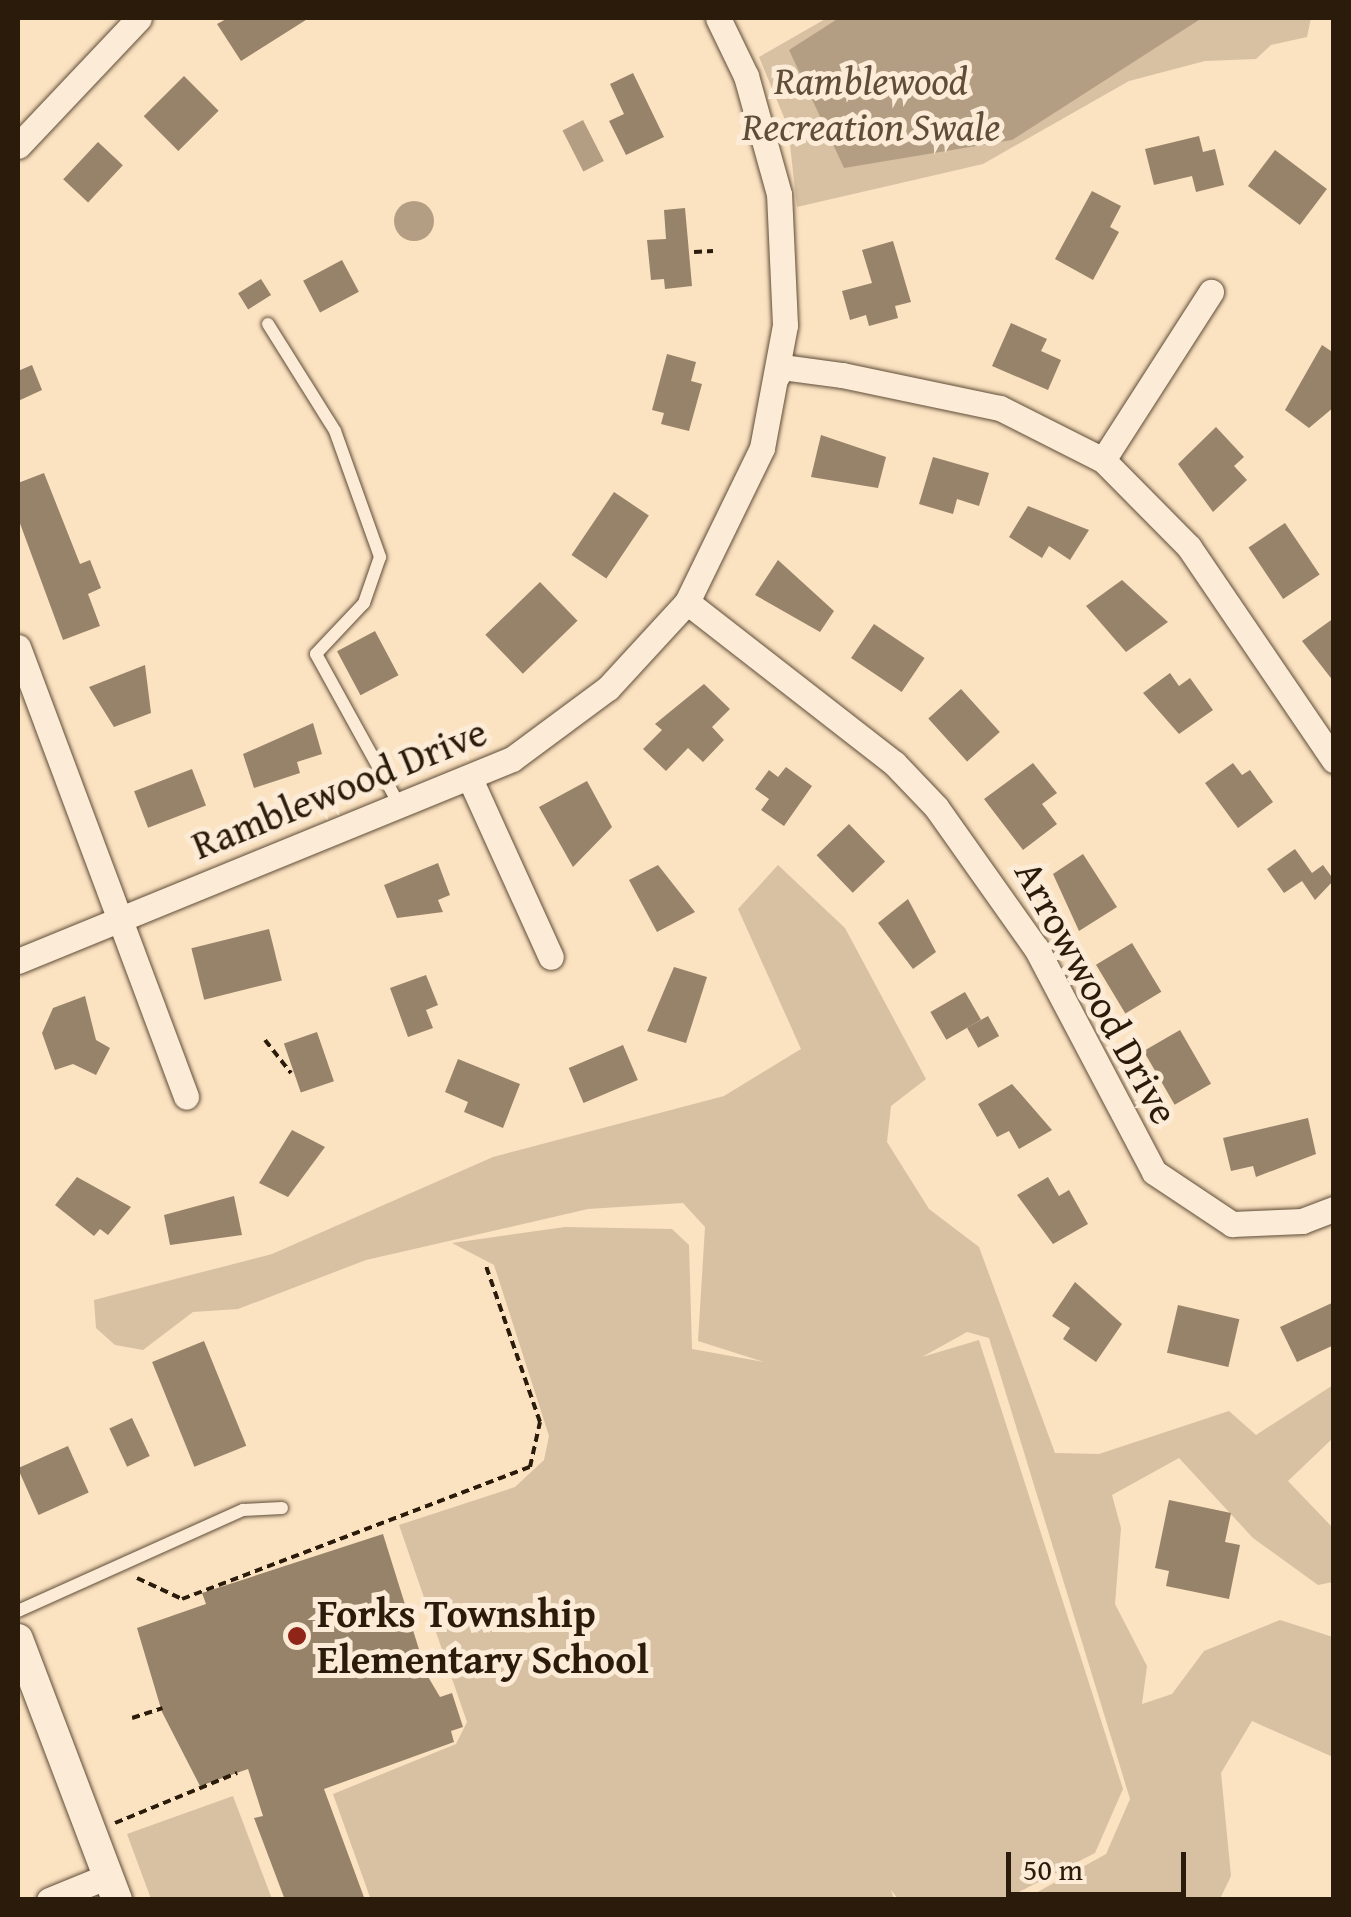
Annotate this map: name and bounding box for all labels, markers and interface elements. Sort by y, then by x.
park label: Ramblewood Recreation Swale [742,56,1000,150]
street label: Ramblewood Drive [185,707,493,869]
street label: Arrowwood Drive [1005,852,1189,1132]
place label: Forks Township Elementary School [317,1589,649,1683]
marker: Forks Township Elementary School [286,1625,308,1647]
scale bar [1011,1832,1191,1894]
text: 50 m [1023,1847,1083,1891]

